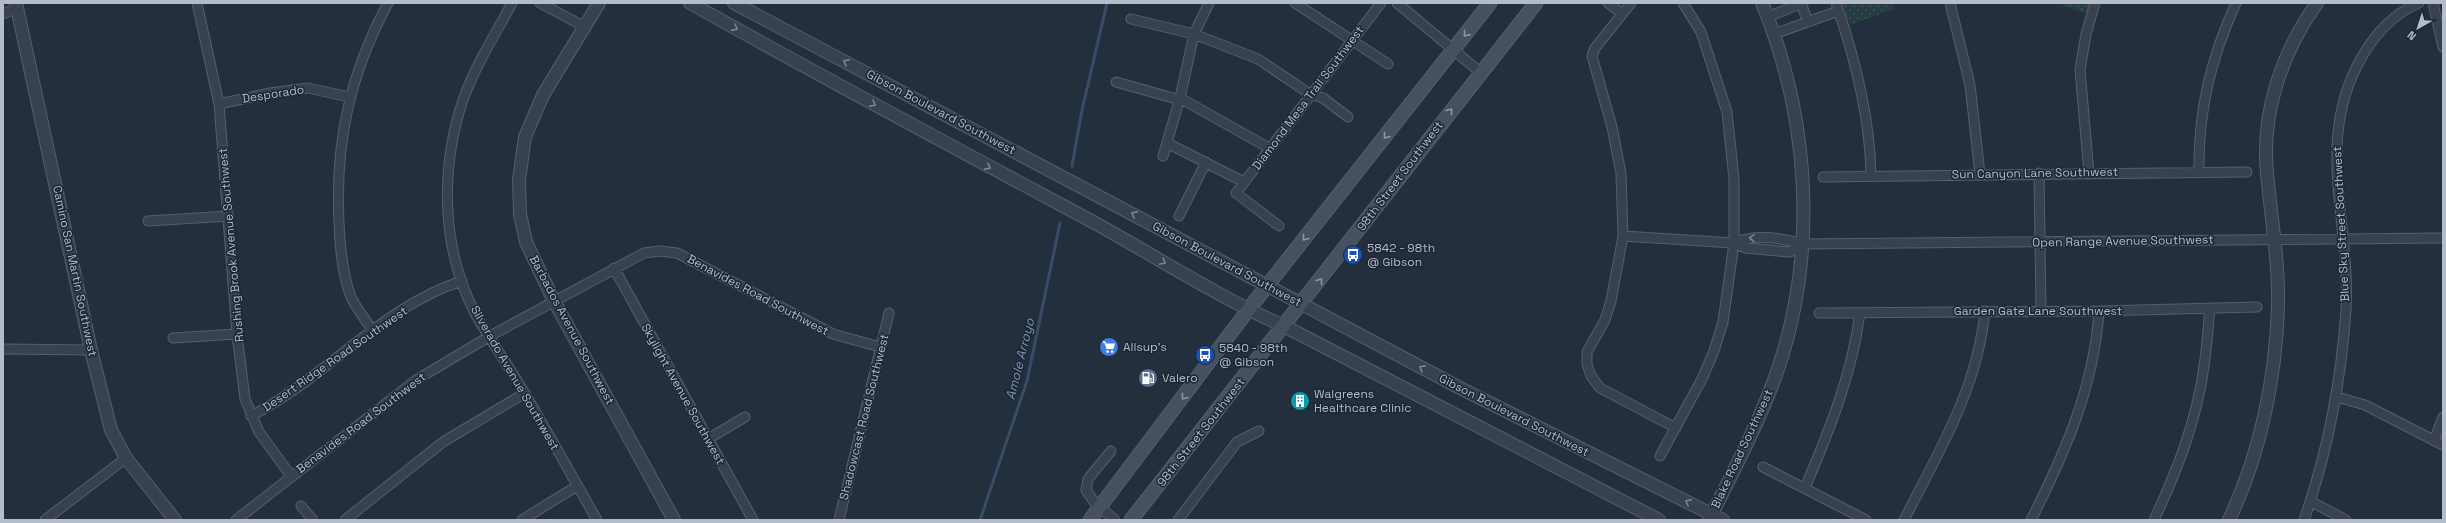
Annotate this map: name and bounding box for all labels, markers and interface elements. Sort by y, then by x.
north arrow [2398,8,2438,48]
one-way arrow [731,23,738,30]
street label: Diamond Mesa Trail Southwest [1248,23,1368,173]
text: N [2404,28,2419,44]
one-way arrow [1464,29,1471,36]
one-way arrow [843,59,850,67]
street label: Gibson Boulevard Southwest [864,66,1018,158]
street label: Desporado [241,81,305,107]
one-way arrow [869,100,877,107]
one-way arrow [1445,108,1453,115]
street label: 98th Street Southwest [1353,118,1447,234]
one-way arrow [1383,131,1390,138]
street label: Blue Sky Street Southwest [2329,146,2353,302]
street label: Rushing Brook Avenue Southwest [215,147,247,343]
one-way arrow [983,162,991,169]
street label: Sun Canyon Lane Southwest [1952,164,2118,182]
street label: Camino San Martin Southwest [49,184,101,358]
one-way arrow [1131,212,1138,219]
street label: Gibson Boulevard Southwest [1150,218,1304,310]
street label: Open Range Avenue Southwest [2032,231,2214,251]
one-way arrow [1303,233,1310,240]
one-way arrow [1749,234,1755,243]
place label: 5842 - 98th @ Gibson [1367,240,1435,270]
bus stop icon: 5842 - 98th @ Gibson [1342,244,1364,266]
street label: Benavides Road Southwest [684,251,832,339]
street label: Barbados Avenue Southwest [526,253,618,407]
one-way arrow [1159,257,1167,264]
one-way arrow [1315,278,1322,285]
street label: Desert Ridge Road Southwest [259,303,411,415]
street label: Silverado Avenue Southwest [467,303,563,453]
street label: Garden Gate Lane Southwest [1954,303,2122,319]
water label: Amole Arroyo [1002,316,1039,401]
street label: Skylight Avenue Southwest [637,321,729,467]
street label: Shadowcast Road Southwest [836,332,892,502]
supermarket icon: Allsup's [1098,336,1120,358]
place label: Allsup's [1123,339,1167,355]
place label: 5840 - 98th @ Gibson [1219,340,1288,370]
bus stop icon: 5840 - 98th @ Gibson [1194,344,1216,366]
one-way arrow [1419,365,1426,373]
fuel station icon: Valero [1137,367,1159,389]
street label: Benavides Road Southwest [293,369,429,477]
place label: Valero [1162,370,1198,386]
street label: Gibson Boulevard Southwest [1436,370,1592,460]
street label: 98th Street Southwest [1154,374,1248,490]
place label: Walgreens Healthcare Clinic [1314,386,1411,416]
street label: Blake Road Southwest [1707,387,1777,511]
building icon: Walgreens Healthcare Clinic [1289,390,1311,412]
one-way arrow [1181,393,1189,400]
one-way arrow [1685,499,1692,507]

